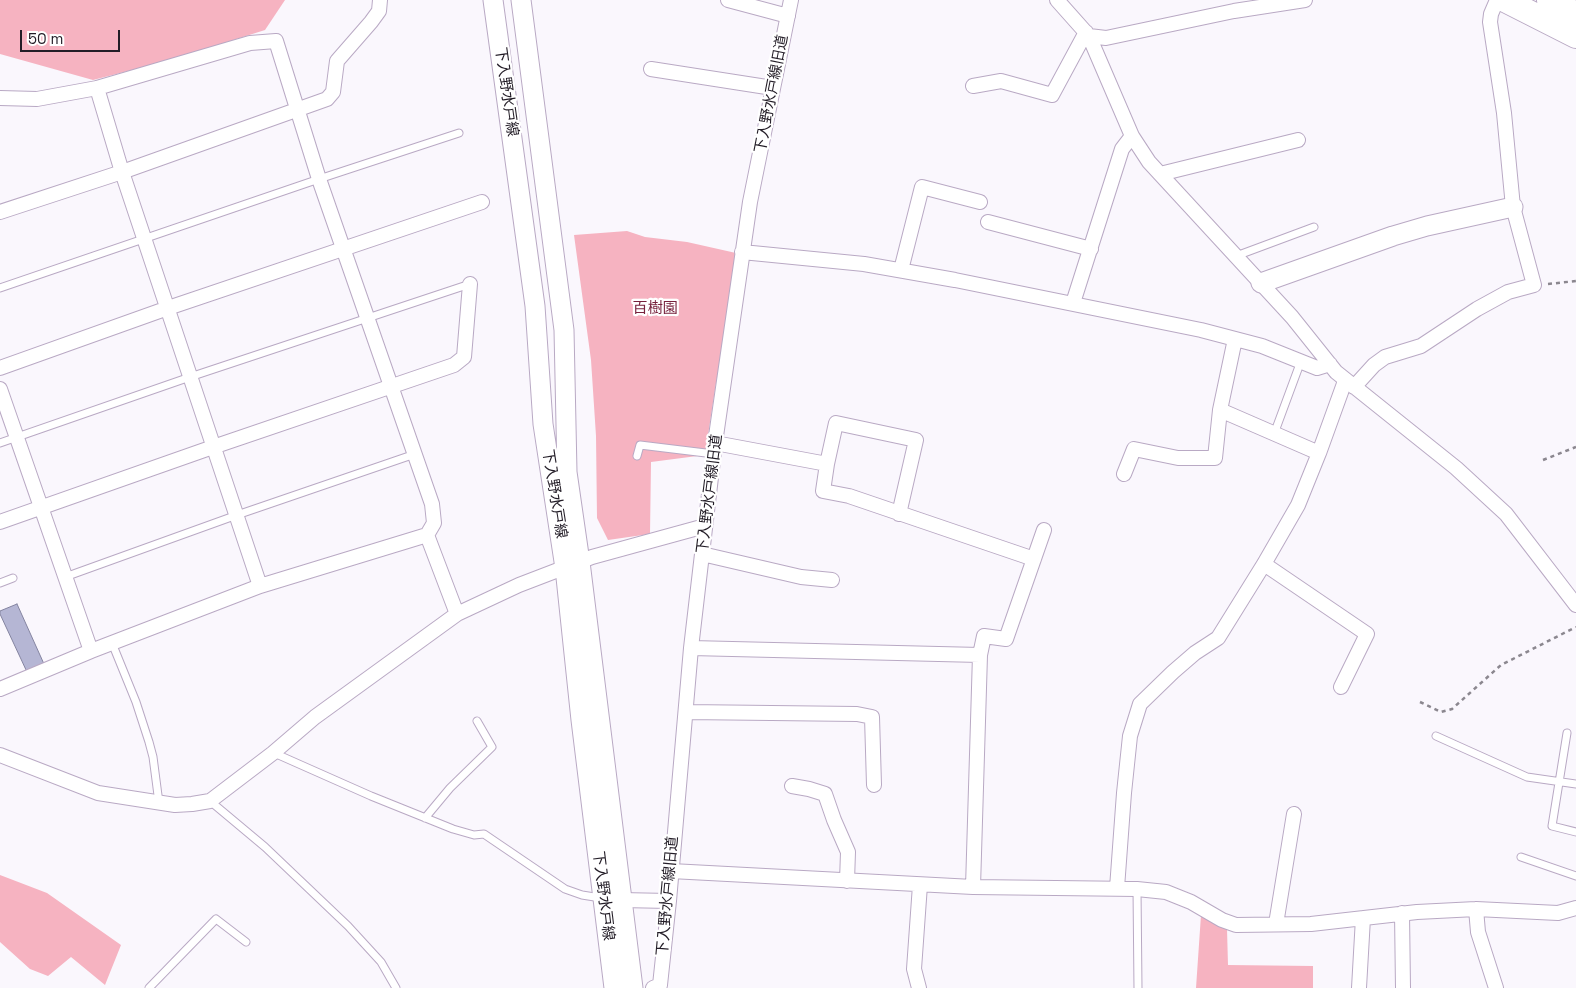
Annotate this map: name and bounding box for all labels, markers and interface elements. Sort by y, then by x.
scale bar [22,20,122,52]
text: 50 m [28,29,63,48]
street label: 下入野水戸線旧道 [752,33,792,155]
street label: 下入野水戸線 [491,46,521,138]
park label: 百樹園 [633,300,677,318]
street label: 下入野水戸線旧道 [694,433,726,555]
street label: 下入野水戸線 [538,448,570,540]
street label: 下入野水戸線旧道 [654,835,682,957]
street label: 下入野水戸線 [589,850,617,942]

